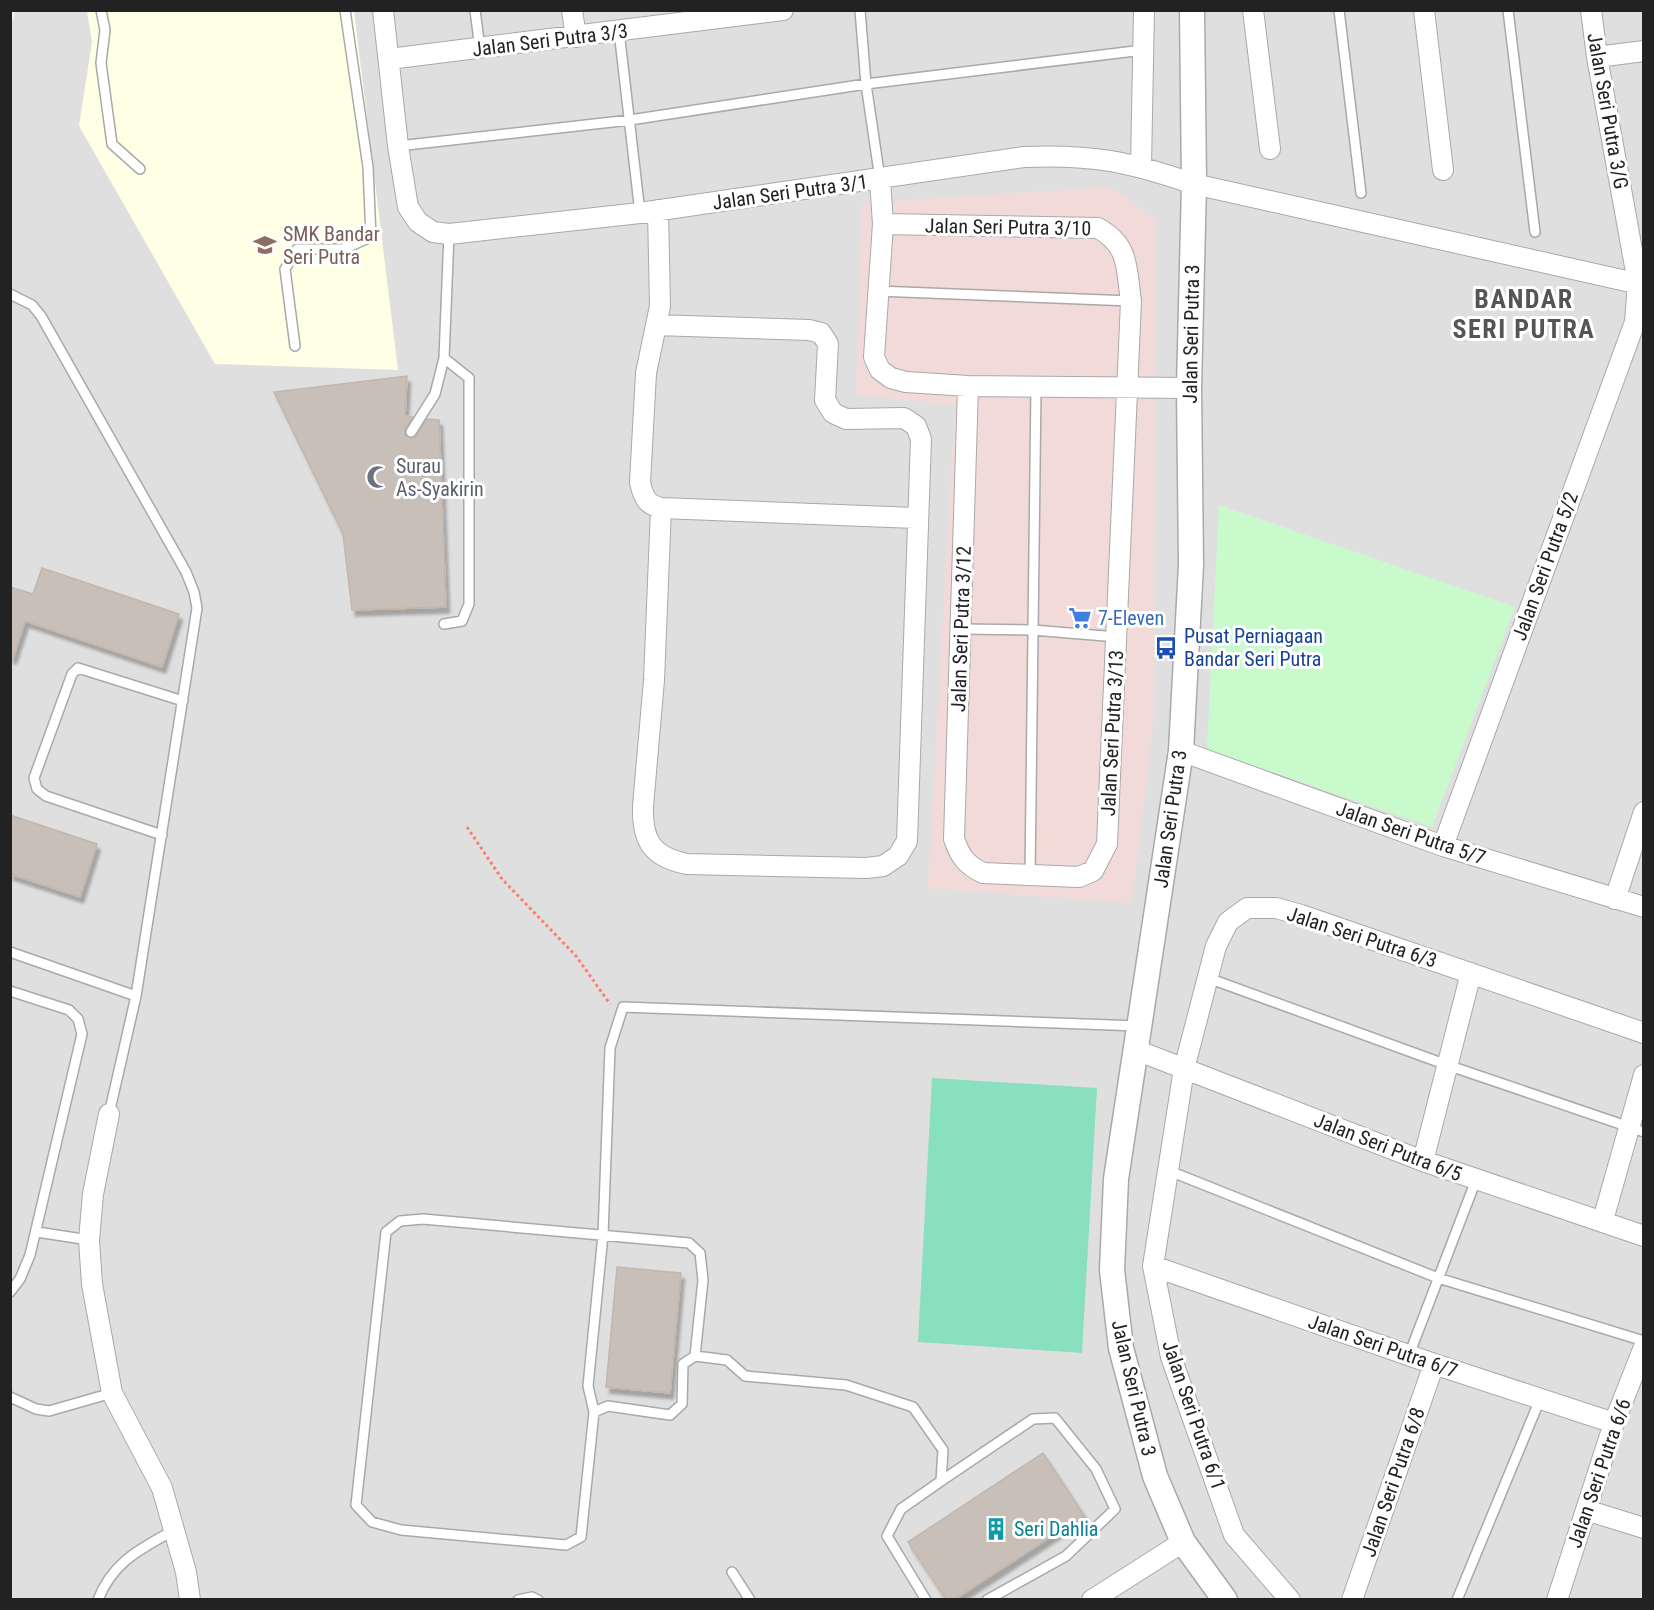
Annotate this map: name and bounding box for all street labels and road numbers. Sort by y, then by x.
street label: Jalan Seri Putra 3/3 [471,19,629,61]
street label: Jalan Seri Putra 3/G [1582,31,1634,191]
street label: Jalan Seri Putra 3/1 [711,169,869,215]
street label: Jalan Seri Putra 3/10 [925,214,1091,240]
street label: Jalan Seri Putra 3 [1178,264,1204,404]
street label: Jalan Seri Putra 5/2 [1507,488,1583,644]
street label: Jalan Seri Putra 3/12 [946,545,976,713]
street label: Jalan Seri Putra 3/13 [1096,649,1128,817]
street label: Jalan Seri Putra 3 [1148,748,1192,890]
street label: Jalan Seri Putra 5/7 [1333,796,1489,870]
street label: Jalan Seri Putra 6/3 [1284,901,1440,973]
street label: Jalan Seri Putra 6/5 [1311,1108,1465,1186]
street label: Jalan Seri Putra 6/7 [1305,1309,1461,1383]
street label: Jalan Seri Putra 3 [1107,1318,1161,1458]
street label: Jalan Seri Putra 6/1 [1157,1337,1231,1493]
street label: Jalan Seri Putra 6/6 [1562,1395,1636,1551]
street label: Jalan Seri Putra 6/8 [1356,1404,1430,1560]

